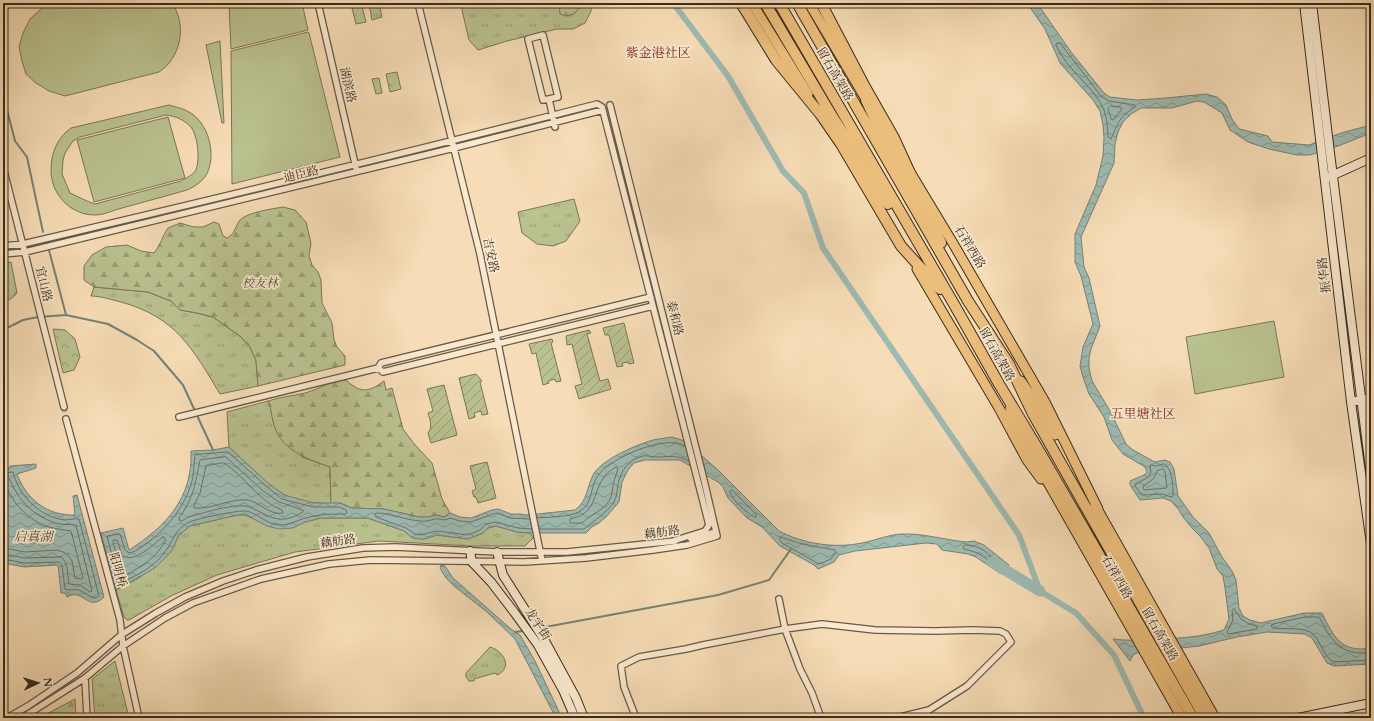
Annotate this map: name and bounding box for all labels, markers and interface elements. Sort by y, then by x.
district label: 紫金港社区 [625,44,691,62]
street label: 留石高架路 [813,44,857,104]
street label: 湖滨路 [336,66,360,104]
street label: 迪臣路 [282,162,320,186]
street label: 石祥西路 [951,222,989,272]
street label: 吉安路 [479,236,503,274]
street label: 振华路 [1314,256,1334,294]
street label: 宜山路 [32,265,56,303]
park label: 校友林 [242,275,280,291]
street label: 泰和路 [663,299,687,337]
street label: 留石高架路 [975,324,1019,384]
district label: 五里塘社区 [1110,405,1176,423]
street label: 藕舫路 [643,522,681,542]
water label: 启真湖 [13,528,54,546]
street label: 藕舫路 [319,531,357,551]
street label: 阳明桥 [106,551,130,589]
street label: 石祥西路 [1098,552,1136,602]
street label: 留石高架路 [1138,604,1182,664]
street label: 龙宇街 [521,605,555,644]
north arrow [18,663,58,703]
text: N [40,677,55,688]

